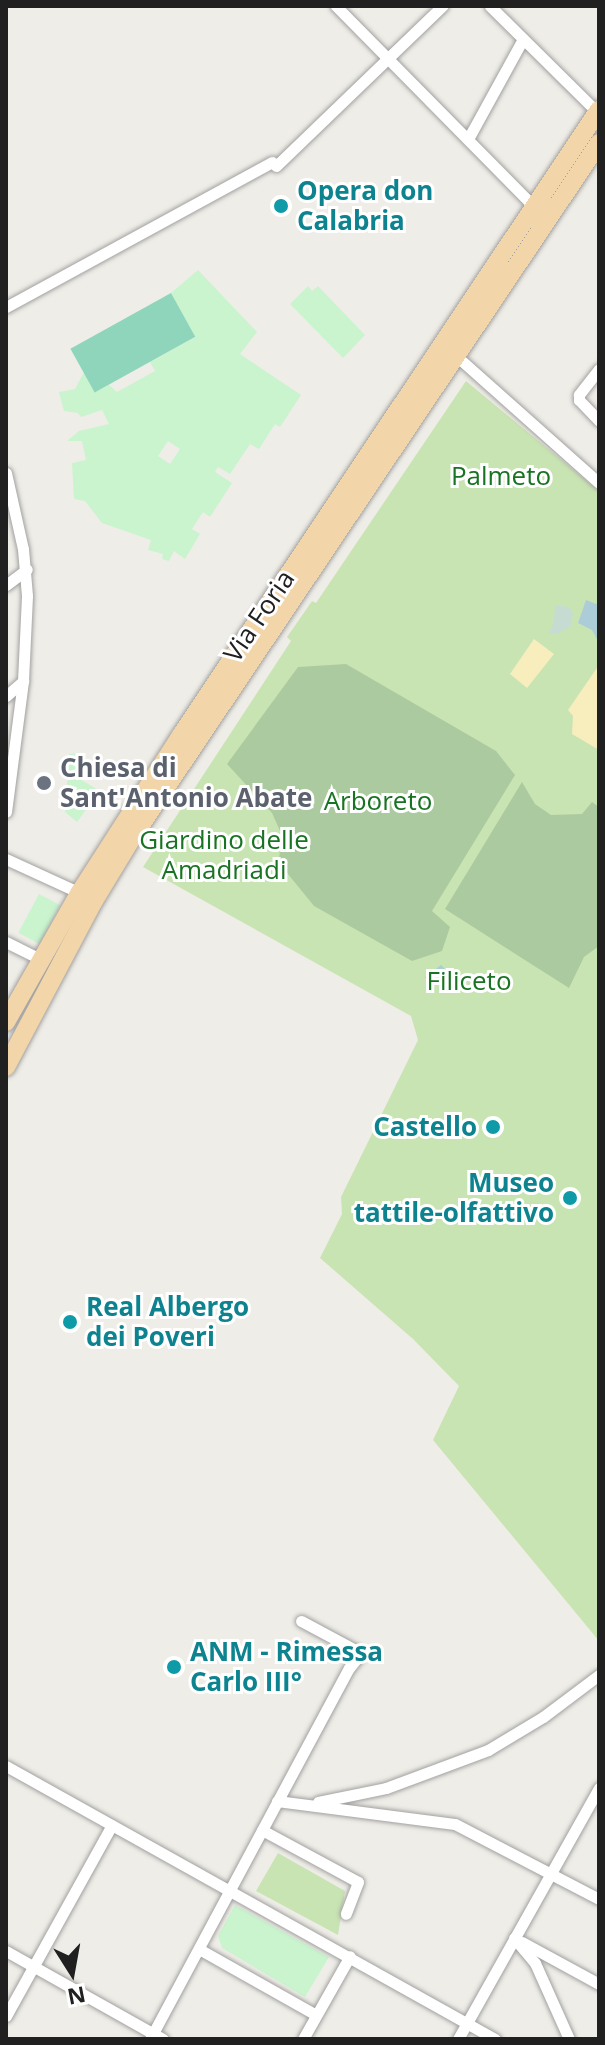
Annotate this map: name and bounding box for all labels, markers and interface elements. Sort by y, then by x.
place label: Opera don Calabria [297,175,433,236]
marker: Opera don Calabria [272,197,290,215]
park label: Palmeto [451,460,551,492]
street label: Via Foria [217,564,301,668]
place label: Chiesa di Sant'Antonio Abate [60,752,312,814]
marker: Chiesa di Sant'Antonio Abate [35,774,53,792]
park label: Arboreto [324,785,432,817]
park label: Giardino delle Amadriadi [139,824,309,886]
park label: Filiceto [426,965,512,997]
place label: Castello [373,1111,477,1143]
marker: Castello [484,1118,502,1136]
place label: Museo tattile-olfattivo [354,1167,554,1228]
marker: Museo tattile-olfattivo [561,1189,579,1207]
place label: Real Albergo dei Poveri [86,1291,249,1352]
marker: Real Albergo dei Poveri [61,1313,79,1331]
place label: ANM - Rimessa Carlo III° [190,1636,383,1698]
marker: ANM - Rimessa Carlo III° [165,1658,183,1676]
north arrow [32,1933,112,2013]
text: N [65,1980,88,2013]

